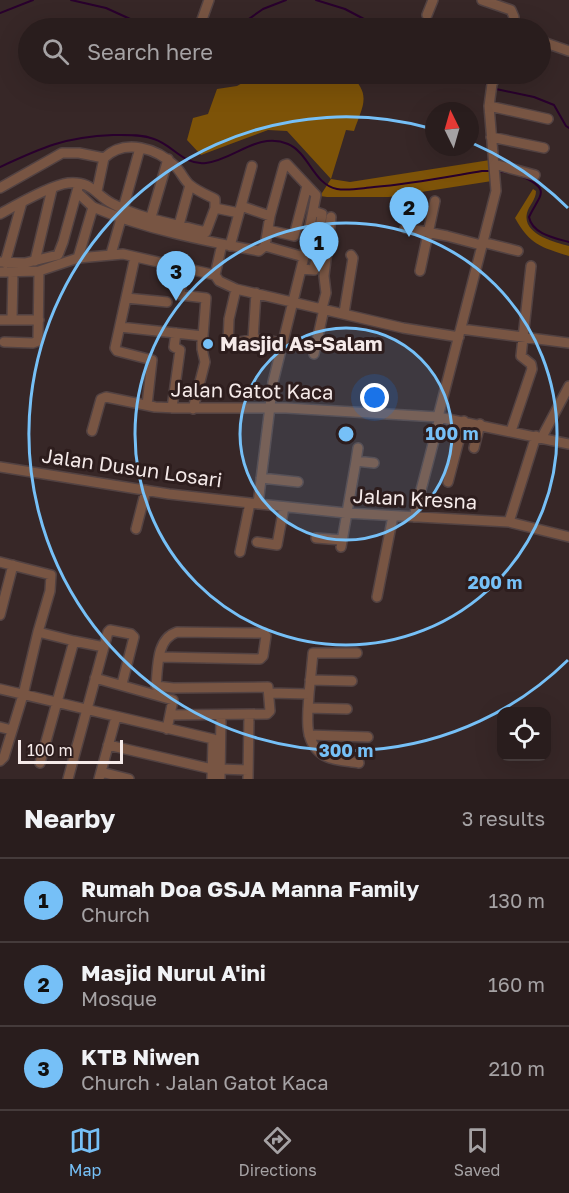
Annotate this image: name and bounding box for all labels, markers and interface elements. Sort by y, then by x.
search box [18,18,551,84]
icon: search [39,35,72,68]
text: Search here [87,38,213,65]
north arrow [425,102,479,156]
pin: 2 [390,188,428,237]
pin: 1 [300,222,338,272]
pin: 3 [156,252,195,301]
place label: Masjid As-Salam [220,331,383,355]
marker: Masjid As-Salam [201,337,215,351]
street label: Jalan Gatot Kaca [170,377,334,403]
your location [360,383,389,412]
text: 100 m [426,422,478,444]
centre of rings [336,424,356,444]
street label: Jalan Dusun Losari [40,442,224,492]
street label: Jalan Kresna [352,483,478,513]
text: 200 m [468,571,522,593]
map controls [497,707,551,761]
button: locate [497,707,551,761]
scale bar [18,737,123,764]
text: 300 m [319,739,373,761]
text: 100 m [27,740,73,760]
text: Nearby [24,803,115,834]
text: 3 results [462,806,545,830]
text: Rumah Doa GSJA Manna Family [81,875,419,902]
text: 1 [38,888,49,912]
text: 130 m [489,888,545,912]
text: Church [81,902,150,926]
text: Masjid Nurul A'ini [81,959,266,986]
text: 2 [37,972,50,996]
text: 160 m [488,972,545,996]
text: Mosque [81,986,157,1010]
text: KTB Niwen [81,1043,200,1070]
text: 3 [37,1056,50,1080]
text: 210 m [489,1056,545,1080]
text: Church · Jalan Gatot Kaca [81,1070,329,1094]
tab: Map [69,1124,102,1180]
tab: Directions [239,1124,317,1180]
tab: Saved [454,1124,500,1180]

